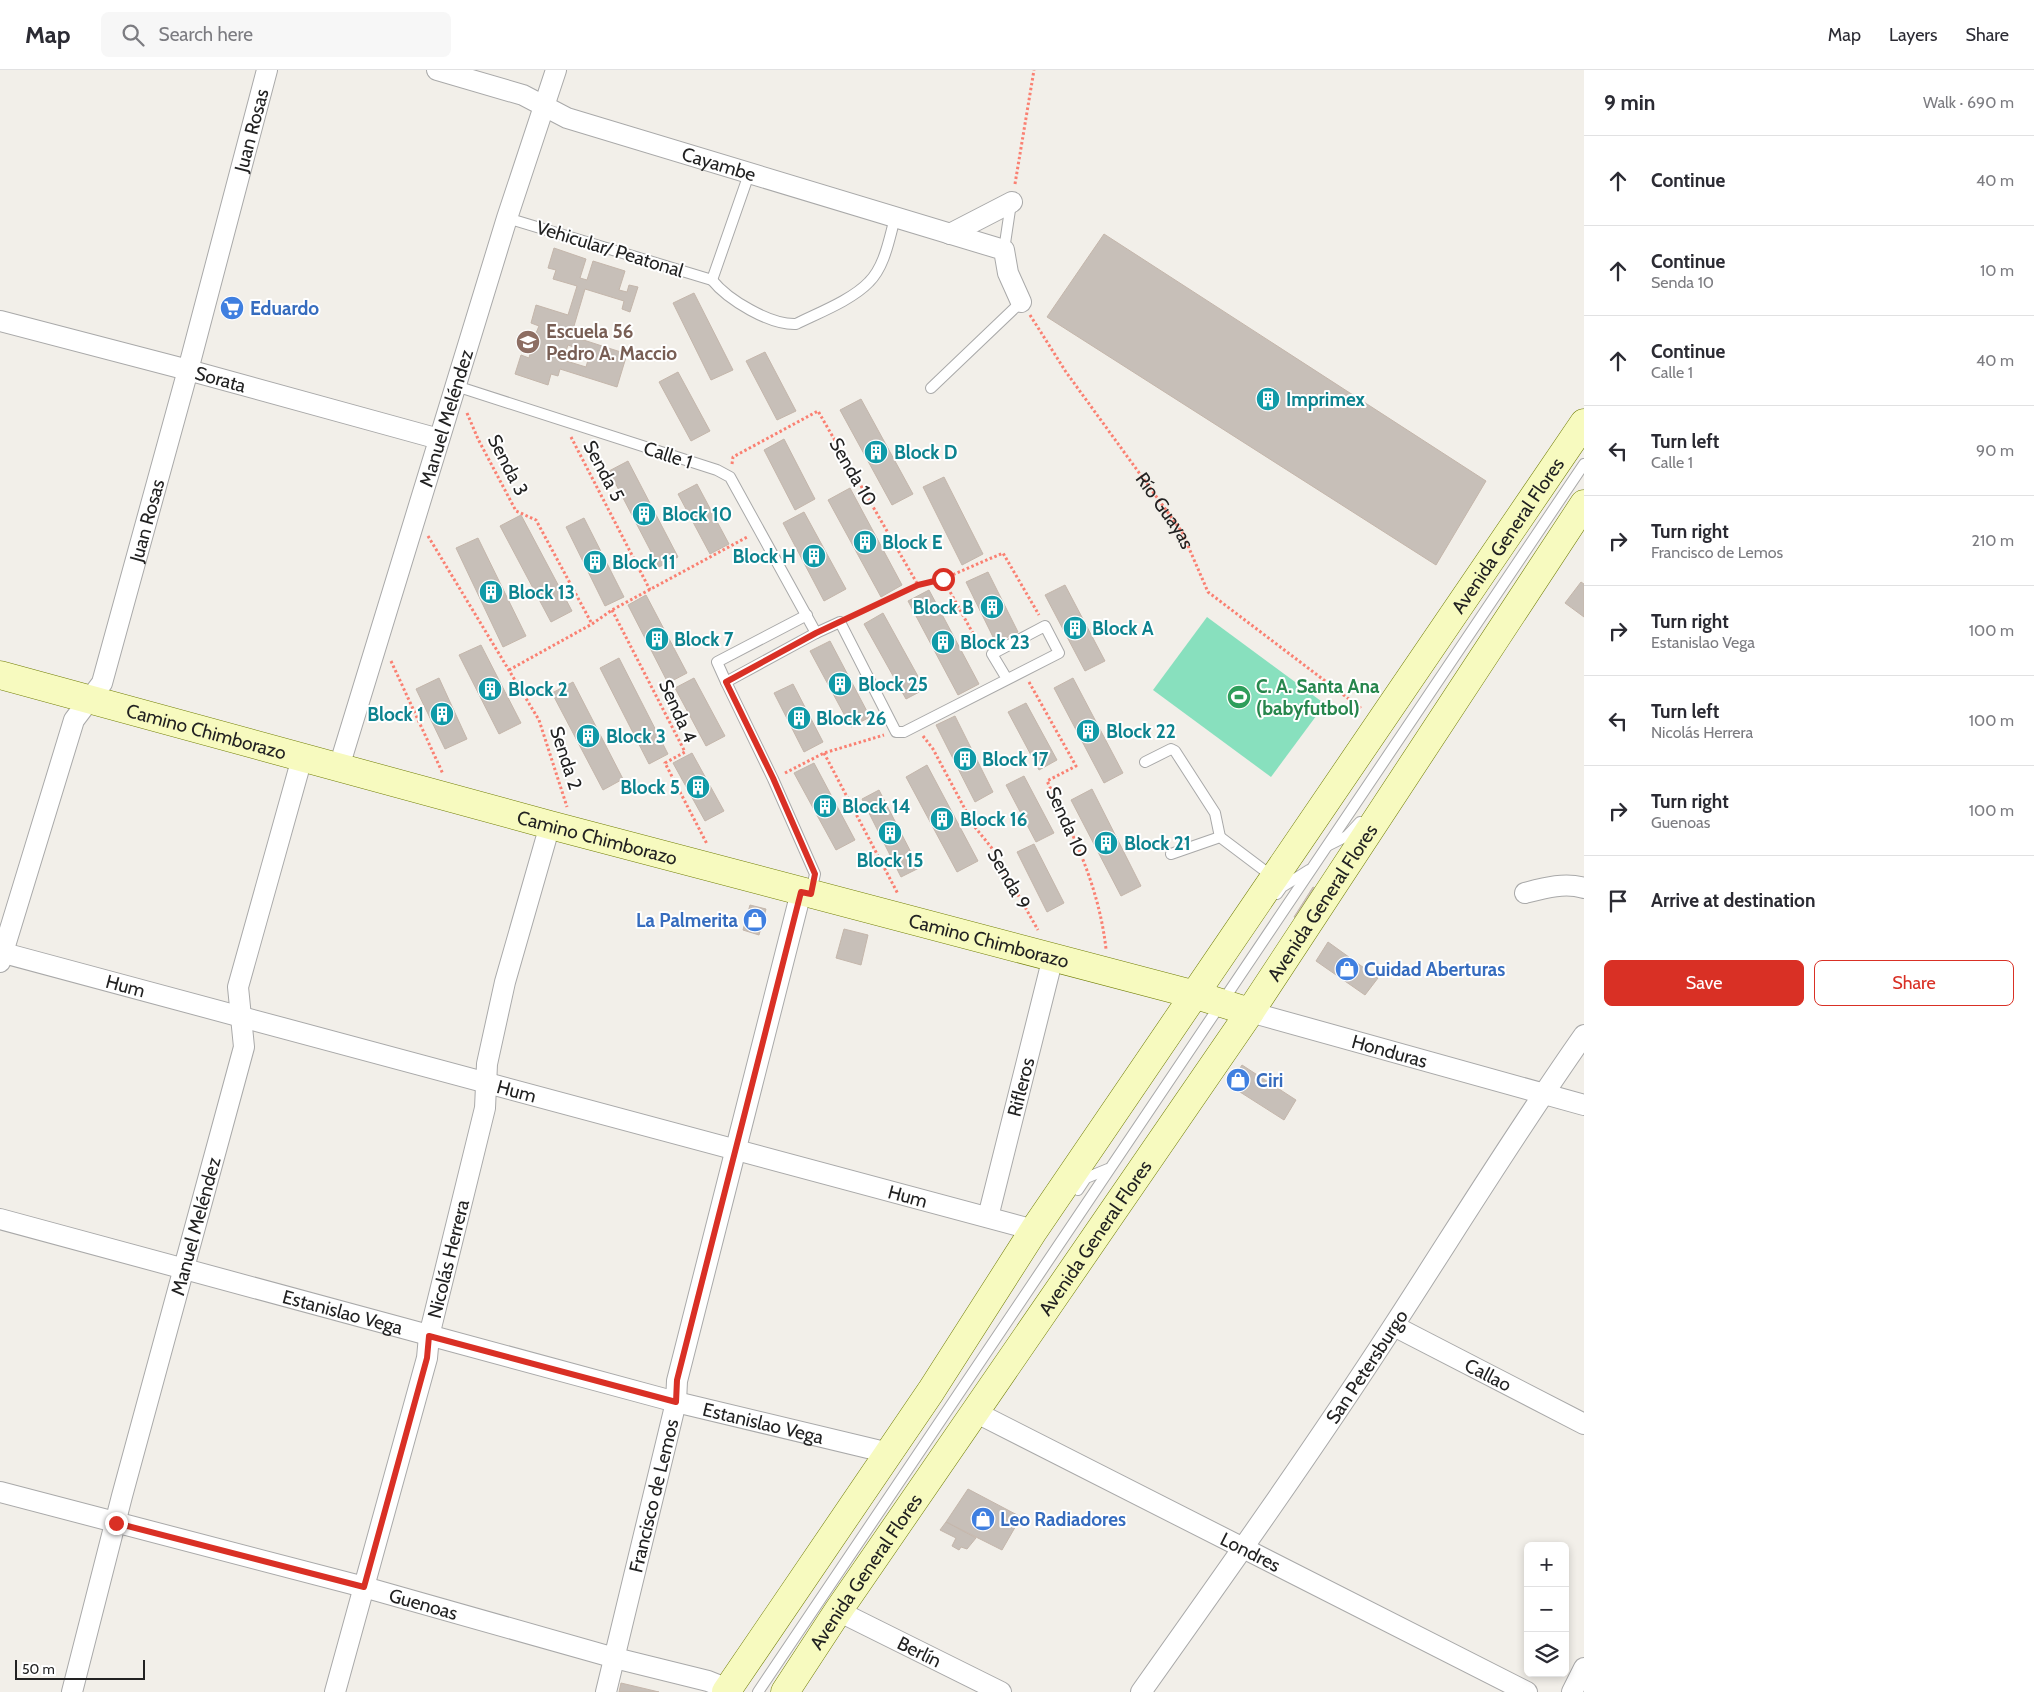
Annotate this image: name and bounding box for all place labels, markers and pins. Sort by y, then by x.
supermarket icon: Eduardo [219,295,245,321]
place label: Eduardo [250,297,319,320]
place label: Escuela 56 Pedro A. Maccio [546,320,677,365]
school or university icon: Escuela 56 Pedro A. Maccio [515,329,541,355]
building icon: Imprimex [1255,386,1281,412]
place label: Imprimex [1286,388,1366,411]
building icon: Block D [863,439,889,465]
place label: Block D [894,441,957,464]
building icon: Block 10 [631,501,657,527]
place label: Block 10 [662,503,732,526]
building icon: Block E [852,529,878,555]
place label: Block E [882,531,943,554]
building icon: Block H [801,543,827,569]
place label: Block H [732,545,796,568]
building icon: Block 11 [582,549,608,575]
place label: Block 11 [612,551,676,574]
building icon: Block 13 [478,579,504,605]
place label: Block 13 [508,581,575,604]
building icon: Block B [979,594,1005,620]
place label: Block B [912,596,974,619]
building icon: Block A [1062,615,1088,641]
place label: Block A [1092,617,1154,640]
building icon: Block 7 [644,626,670,652]
place label: Block 7 [674,628,734,651]
building icon: Block 23 [930,629,956,655]
place label: Block 23 [960,631,1030,654]
building icon: Block 25 [827,671,853,697]
place label: Block 25 [858,673,928,696]
place label: C. A. Santa Ana (babyfutbol) [1256,675,1380,720]
building icon: Block 2 [477,676,503,702]
place label: Block 2 [508,678,568,701]
sports icon: C. A. Santa Ana (babyfutbol) [1226,684,1252,710]
building icon: Block 1 [429,701,455,727]
place label: Block 1 [367,703,424,726]
building icon: Block 26 [786,705,812,731]
place label: Block 26 [816,707,886,730]
building icon: Block 22 [1075,718,1101,744]
place label: Block 22 [1106,720,1176,743]
building icon: Block 3 [575,723,601,749]
place label: Block 3 [606,725,666,748]
building icon: Block 17 [952,746,978,772]
place label: Block 17 [982,748,1049,771]
building icon: Block 5 [685,774,711,800]
place label: Block 5 [620,776,680,799]
building icon: Block 14 [812,793,838,819]
place label: Block 14 [842,795,910,818]
building icon: Block 16 [929,806,955,832]
place label: Block 16 [960,808,1027,831]
building icon: Block 15 [877,820,903,846]
building icon: Block 21 [1093,830,1119,856]
place label: Block 21 [1124,832,1191,855]
place label: Block 15 [857,849,923,872]
shop icon: La Palmerita [742,907,768,933]
place label: La Palmerita [636,909,739,932]
shop icon: Cuidad Aberturas [1334,956,1360,982]
place label: Cuidad Aberturas [1364,958,1505,981]
shop icon: Ciri [1225,1067,1251,1093]
place label: Ciri [1256,1069,1283,1092]
shop icon: Leo Radiadores [970,1506,996,1532]
place label: Leo Radiadores [1000,1508,1126,1531]

